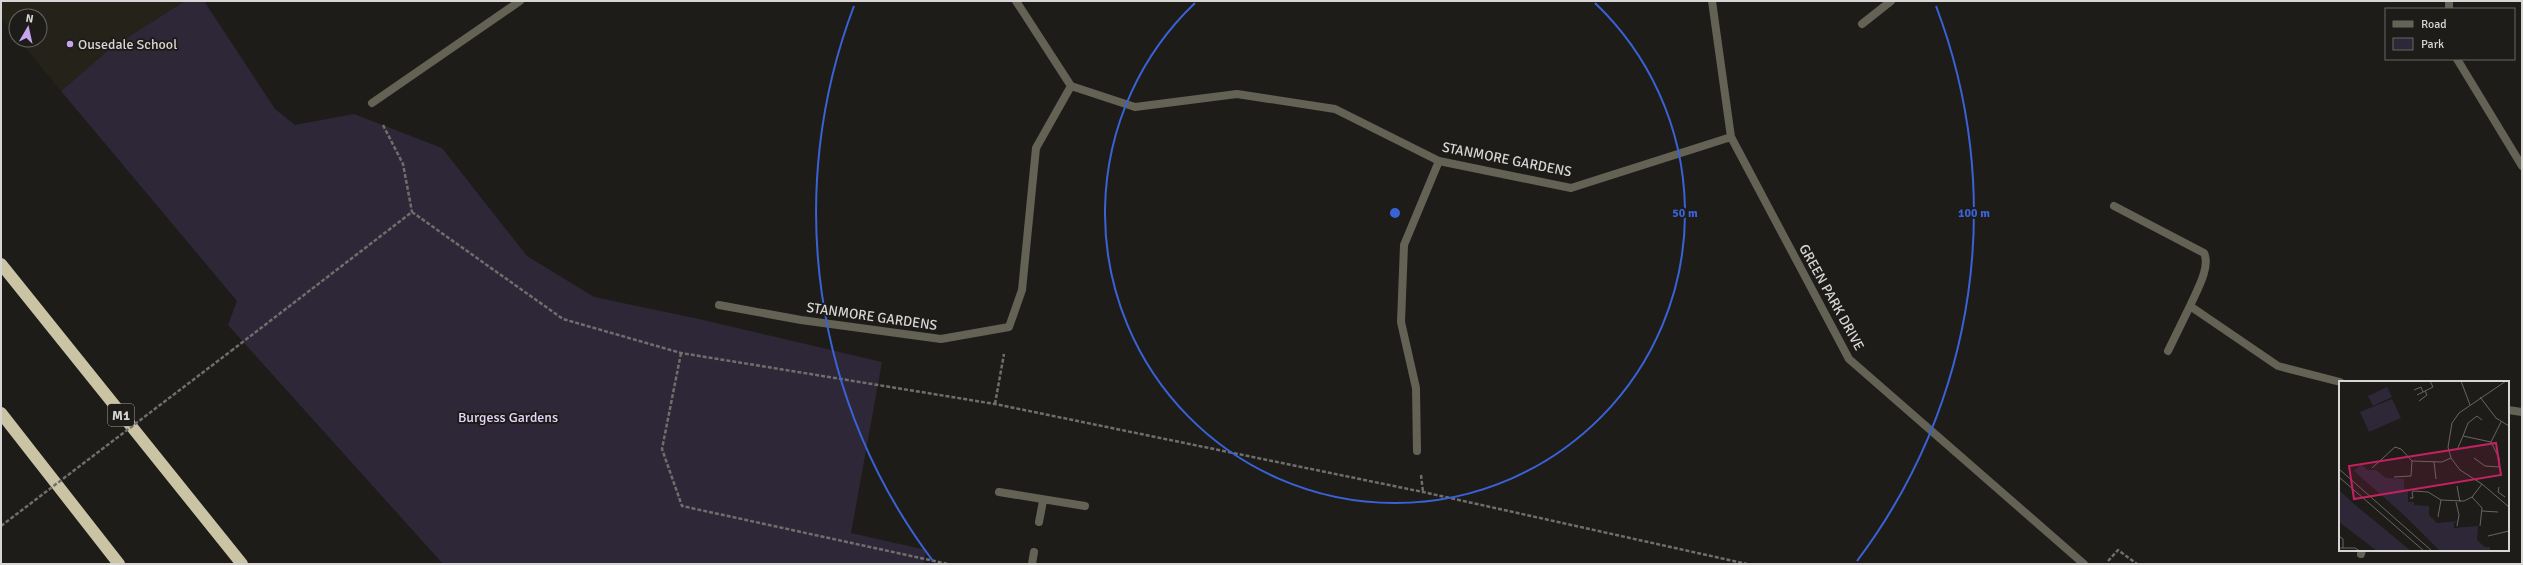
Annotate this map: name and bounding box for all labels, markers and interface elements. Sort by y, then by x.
north arrow [8,8,48,48]
legend [2385,8,2515,60]
text: N [25,12,34,26]
text: Road [2421,17,2447,32]
place label: Ousedale School [78,36,177,53]
text: Park [2421,37,2444,52]
marker: Ousedale School [65,39,75,49]
street label: STANMORE GARDENS [1441,139,1573,180]
centre of rings [1388,206,1402,220]
text: 50 m [1672,206,1698,221]
text: 100 m [1958,206,1990,221]
street label: GREEN PARK DRIVE [1795,241,1868,353]
street label: STANMORE GARDENS [806,299,939,334]
inset map [2339,381,2509,551]
road number: M1 [108,404,134,426]
park label: Burgess Gardens [458,409,558,426]

